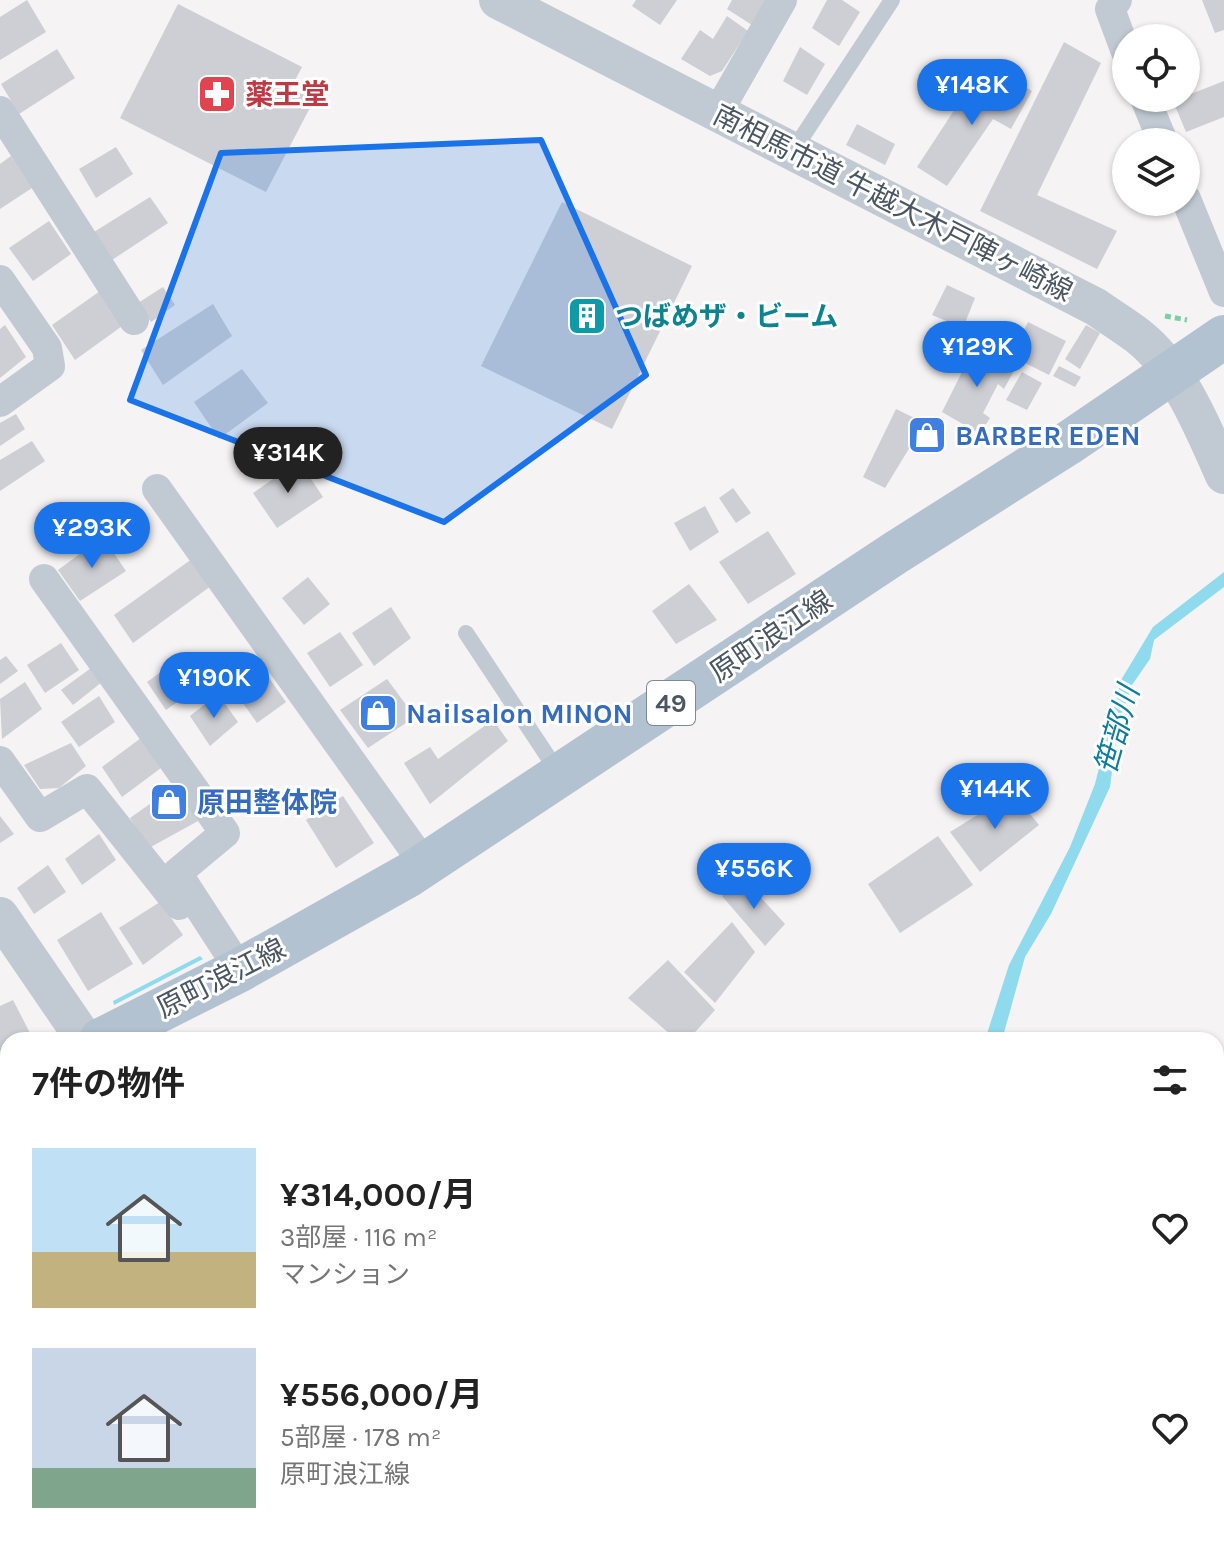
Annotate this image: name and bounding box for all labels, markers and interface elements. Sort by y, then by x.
map controls [1112,24,1200,216]
button: locate [1112,24,1200,112]
pin: ¥148K [916,59,1028,127]
text: ¥148K [935,69,1009,100]
pharmacy icon: 薬王堂 [196,73,238,115]
place label: 薬王堂 [245,78,329,111]
street label: 南相馬市道 牛越大木戸陣ヶ崎線 [708,98,1078,308]
button: layers [1112,128,1200,216]
building icon: つばめザ・ビーム [566,295,608,337]
place label: つばめザ・ビーム [615,300,838,333]
pin: ¥129K [921,321,1033,389]
text: ¥129K [940,331,1014,362]
shop icon: BARBER EDEN [906,414,948,456]
place label: BARBER EDEN [955,419,1141,452]
pin: ¥314K [232,427,344,495]
text: ¥314K [251,437,325,468]
pin: ¥293K [36,502,148,570]
text: ¥293K [52,512,132,543]
street label: 原町浪江線 [704,583,838,689]
pin: ¥190K [158,652,270,720]
text: ¥190K [177,662,251,693]
water label: 笹部川 [1087,679,1148,778]
road number: 49 [647,681,695,725]
shop icon: Nailsalon MINON [357,692,399,734]
place label: Nailsalon MINON [406,697,633,730]
pin: ¥144K [939,763,1051,831]
text: ¥144K [959,773,1031,804]
shop icon: 原田整体院 [148,781,190,823]
place label: 原田整体院 [197,786,337,819]
pin: ¥556K [698,843,810,911]
text: ¥556K [715,853,793,884]
street label: 原町浪江線 [151,932,291,1024]
icon: filters [1148,1058,1192,1102]
text: 7件の物件 [32,1064,185,1104]
text: ¥314,000/月 [280,1175,477,1215]
icon: home [96,1180,192,1276]
icon: heart [1148,1206,1192,1250]
text: 3部屋 · 116 m² [280,1222,437,1253]
text: マンション [280,1259,410,1290]
text: ¥556,000/月 [280,1375,483,1415]
icon: home [96,1380,192,1476]
icon: heart [1148,1406,1192,1450]
text: 5部屋 · 178 m² [280,1422,441,1453]
text: 原町浪江線 [280,1459,410,1490]

